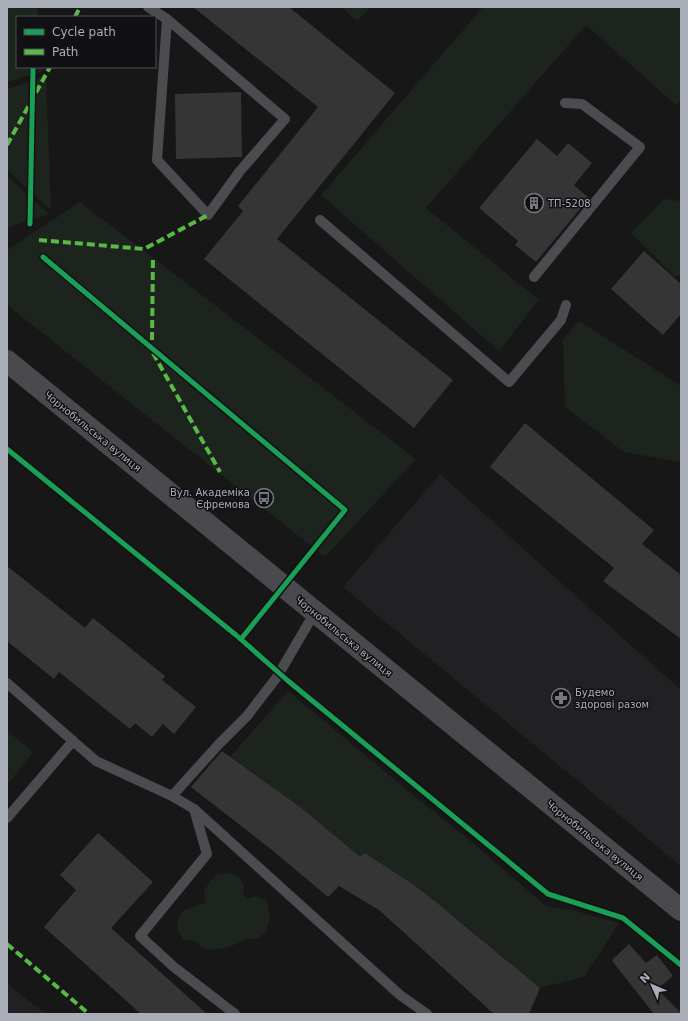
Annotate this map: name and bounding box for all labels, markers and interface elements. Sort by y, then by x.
legend [16,16,156,68]
text: Cycle path [52,25,116,39]
text: Path [52,45,78,59]
building icon: ТП-5208 [523,192,545,214]
place label: ТП-5208 [547,198,591,209]
street label: Чорнобильська вулиця [42,389,143,474]
place label: Вул. Академіка Єфремова [170,487,250,510]
bus stop icon: Вул. Академіка Єфремова [253,487,275,509]
street label: Чорнобильська вулиця [293,594,394,679]
pharmacy icon: Будемо здорові разом [550,687,572,709]
place label: Будемо здорові разом [575,687,649,710]
street label: Чорнобильська вулиця [544,798,645,883]
north arrow [632,965,672,1005]
text: N [637,970,653,986]

